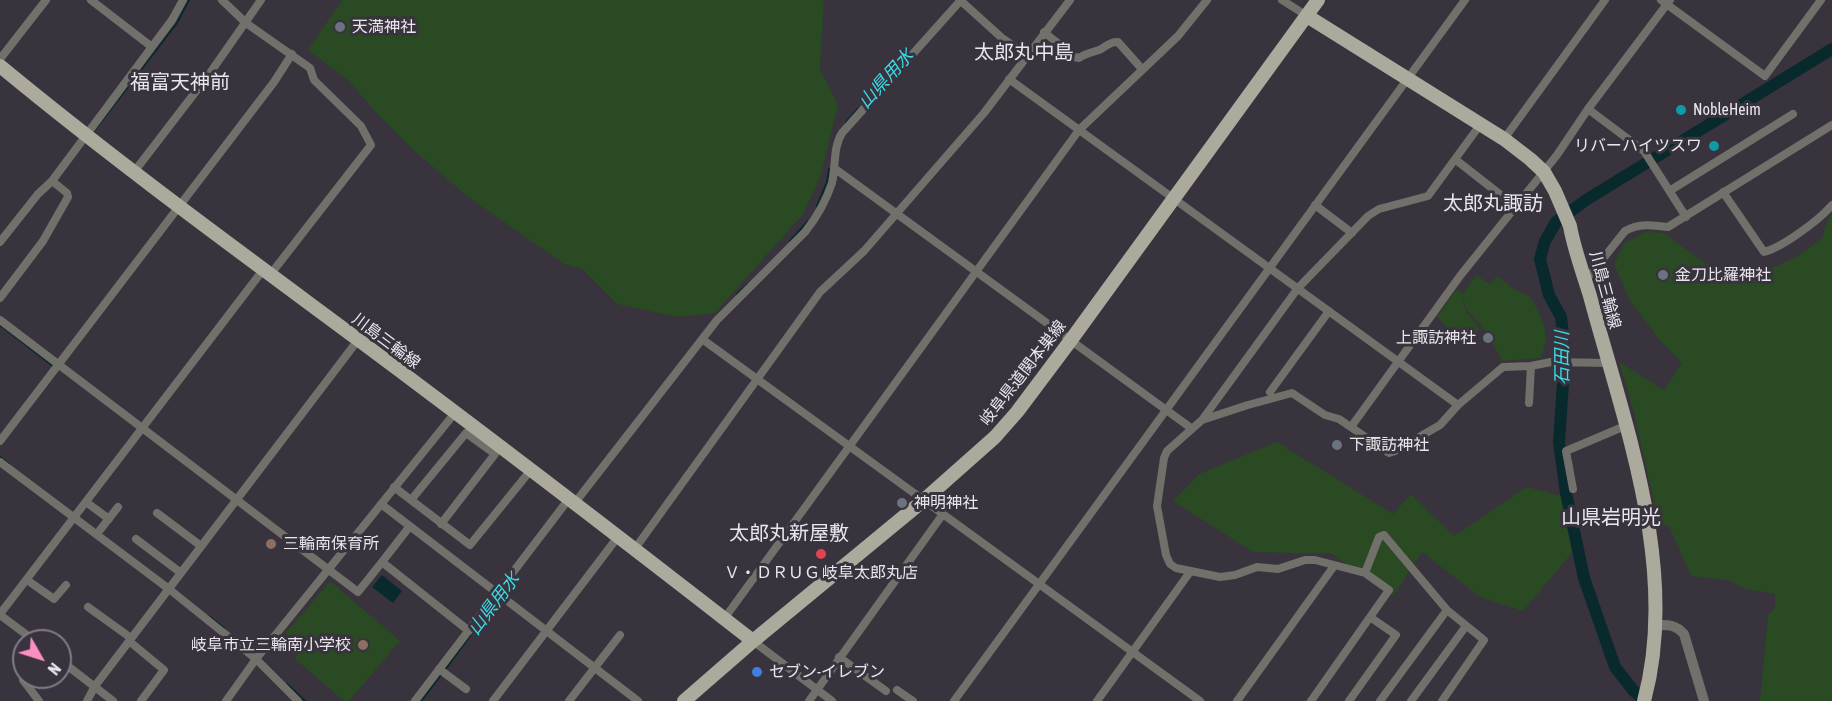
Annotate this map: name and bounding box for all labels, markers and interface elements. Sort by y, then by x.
place label: 天満神社 [352,17,416,37]
marker: 天満神社 [333,20,347,34]
district label: 太郎丸中島 [974,41,1074,65]
water label: 山県用水 [854,45,918,113]
district label: 福富天神前 [130,71,230,95]
place label: NobleHeim [1693,100,1761,120]
marker: NobleHeim [1674,103,1688,117]
place label: リバーハイツスワ [1574,136,1702,156]
marker: リバーハイツスワ [1707,139,1721,153]
district label: 太郎丸諏訪 [1443,192,1543,216]
street label: 川島三輪線 [1585,249,1625,331]
place label: 金刀比羅神社 [1675,265,1771,285]
marker: 金刀比羅神社 [1656,268,1670,282]
street label: 川島三輪線 [348,309,424,373]
street label: 岐阜県道関本巣線 [976,317,1070,429]
place label: 上諏訪神社 [1396,328,1476,348]
marker: 上諏訪神社 [1481,331,1495,345]
water label: 石田川 [1551,331,1573,385]
place label: 下諏訪神社 [1349,435,1429,455]
marker: 下諏訪神社 [1330,438,1344,452]
place label: 神明神社 [914,493,978,513]
marker: 神明神社 [895,496,909,510]
district label: 山県岩明光 [1561,506,1661,530]
district label: 太郎丸新屋敷 [729,522,849,546]
place label: 三輪南保育所 [283,534,379,554]
marker: 三輪南保育所 [264,537,278,551]
marker: Ｖ・ＤＲＵＧ 岐阜太郎丸店 [814,547,828,561]
place label: Ｖ・ＤＲＵＧ 岐阜太郎丸店 [724,563,918,583]
water label: 山県用水 [464,569,524,639]
north arrow [12,629,72,689]
place label: 岐阜市立三輪南小学校 [191,635,351,655]
marker: 岐阜市立三輪南小学校 [356,638,370,652]
text: N [44,660,64,678]
place label: セブン-イレブン [769,662,885,682]
marker: セブン-イレブン [750,665,764,679]

